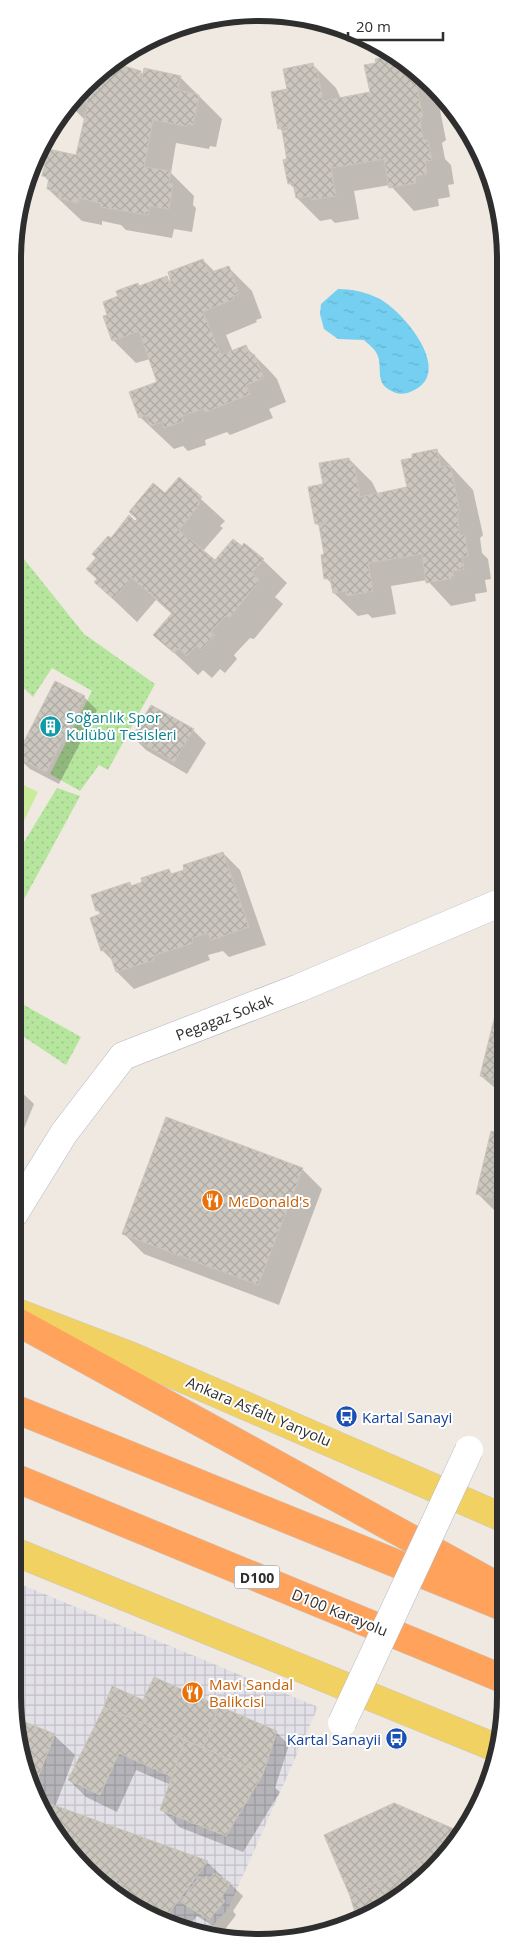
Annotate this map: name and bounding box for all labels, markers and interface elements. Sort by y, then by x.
scale bar [348,10,443,42]
text: 20 m [356,16,391,36]
place label: Soğanlık Spor Kulübü Tesisleri [66,707,177,744]
building icon: Soğanlık Spor Kulübü Tesisleri [38,714,62,738]
street label: Pegagaz Sokak [172,989,276,1045]
restaurant icon: McDonald's [200,1189,224,1213]
place label: McDonald's [228,1191,310,1211]
street label: Ankara Asfaltı Yanyolu [184,1371,334,1451]
bus stop icon: Kartal Sanayi [334,1405,358,1429]
place label: Kartal Sanayi [362,1407,452,1427]
road number: D100 [234,1565,280,1588]
street label: D100 Karayolu [289,1584,391,1640]
place label: Mavi Sandal Balikcisi [209,1674,293,1711]
restaurant icon: Mavi Sandal Balikcisi [181,1681,205,1705]
bus stop icon: Kartal Sanayii [385,1727,409,1751]
place label: Kartal Sanayii [287,1729,381,1749]

